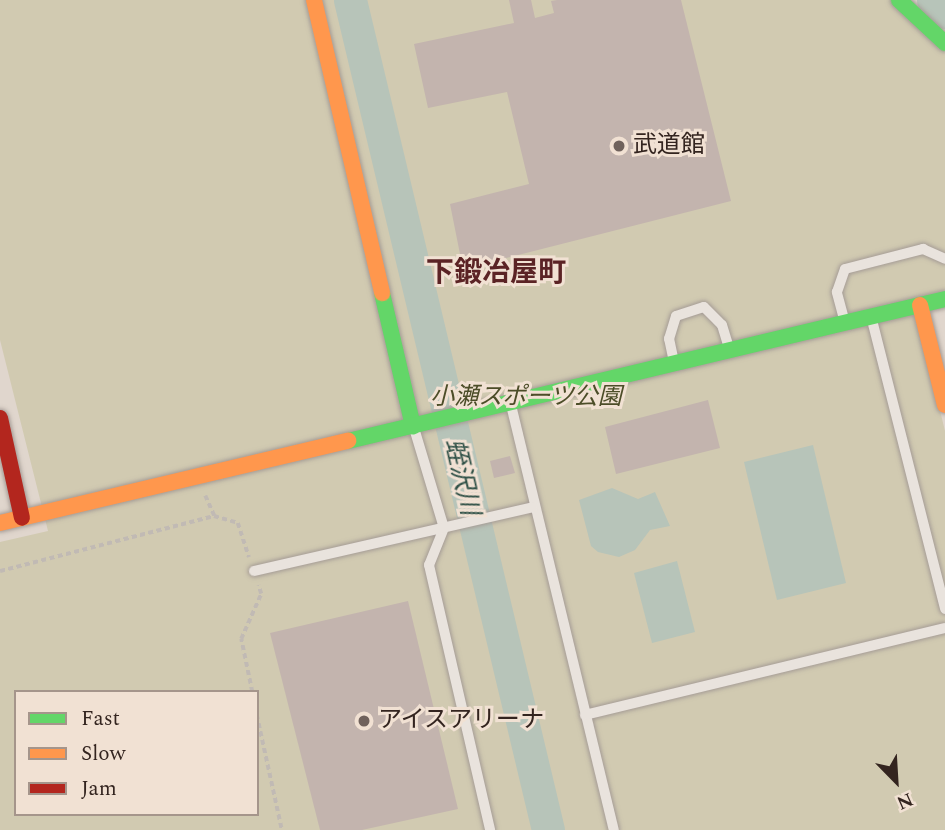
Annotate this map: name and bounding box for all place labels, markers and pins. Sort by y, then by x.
place label: 武道館 [633,132,705,160]
marker: 武道館 [611,138,627,154]
place label: アイスアリーナ [378,707,546,735]
marker: アイスアリーナ [356,713,372,729]

